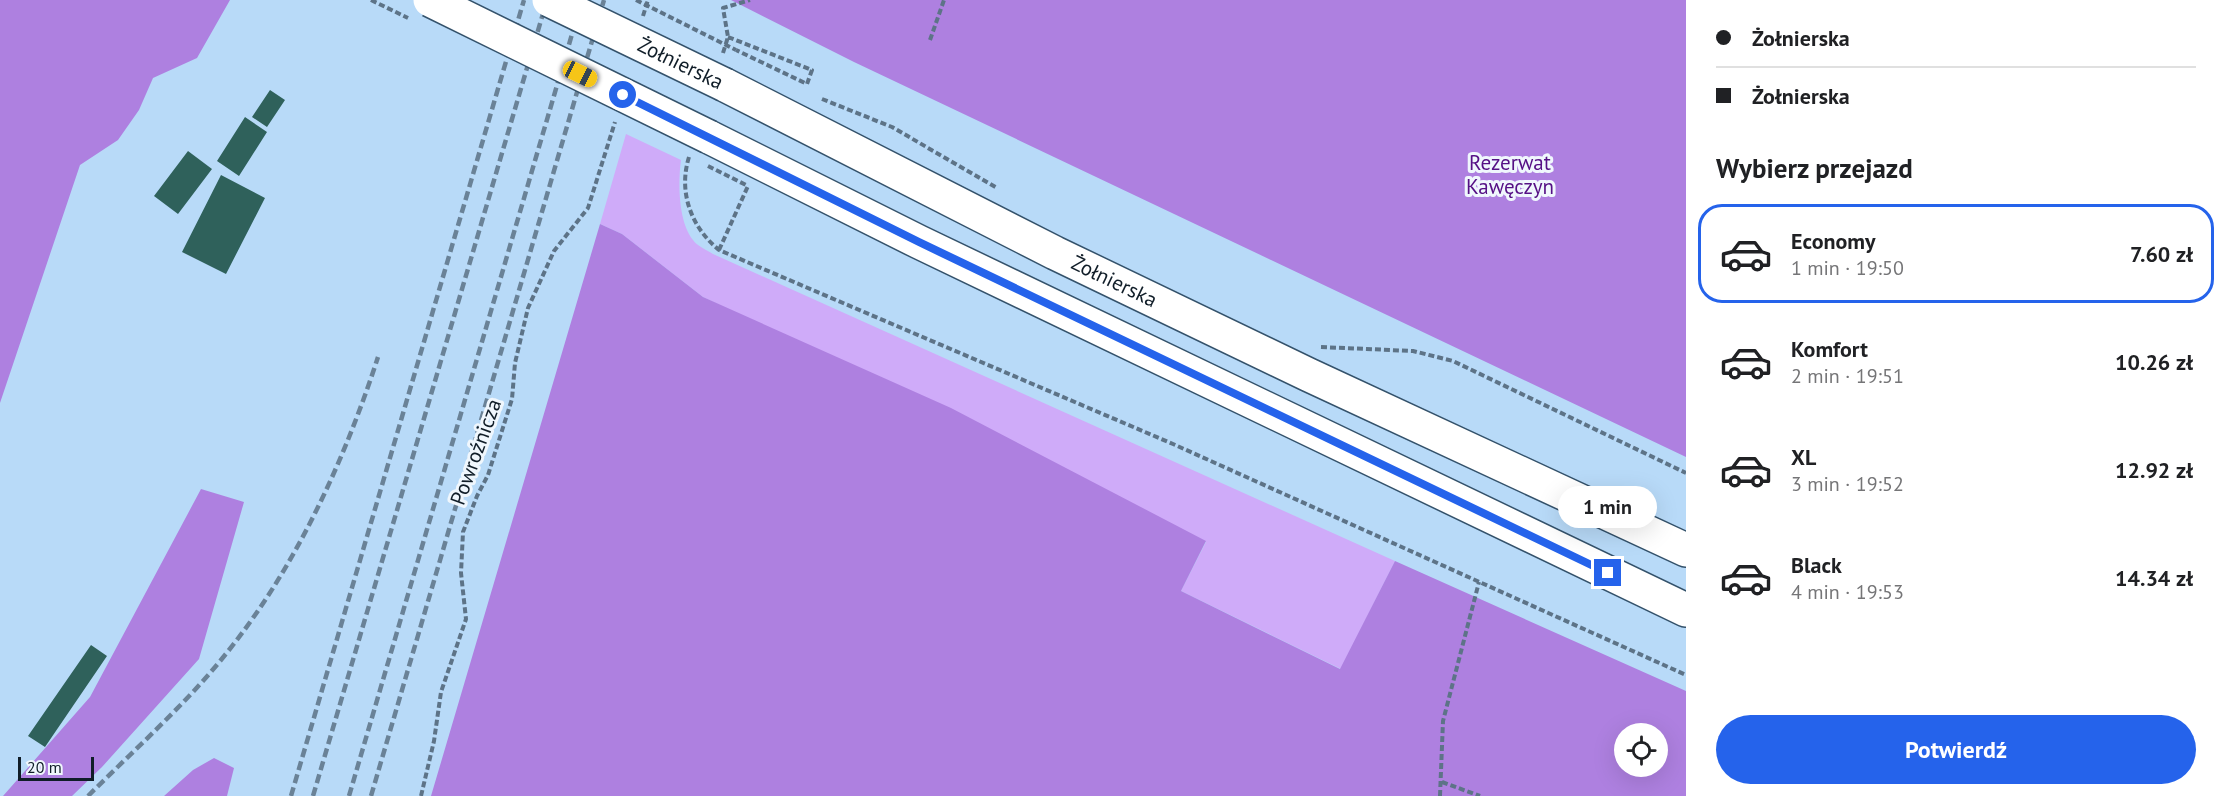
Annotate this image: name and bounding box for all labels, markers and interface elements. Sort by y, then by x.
text: Żołnierska [1752,24,1850,52]
street label: Żołnierska [633,31,728,95]
car [560,58,600,90]
route start [609,81,636,108]
text: Żołnierska [1752,82,1850,110]
park label: Rezerwat Kawęczyn [1466,149,1554,200]
text: Wybierz przejazd [1716,151,1913,185]
icon: car [1719,227,1773,281]
text: Economy [1791,227,1875,255]
text: 7.60 zł [2130,240,2193,268]
street label: Żołnierska [1067,249,1162,313]
text: 1 min · 19:50 [1791,255,1904,281]
icon: car [1719,335,1773,389]
text: Komfort [1791,335,1868,363]
text: 10.26 zł [2115,348,2193,376]
text: 2 min · 19:51 [1791,363,1904,389]
street label: Powroźnicza [444,395,507,509]
icon: car [1719,443,1773,497]
text: XL [1791,443,1816,471]
text: 12.92 zł [2115,456,2193,484]
text: 3 min · 19:52 [1791,471,1904,497]
callout: 1 min [1558,486,1658,528]
text: 1 min [1583,494,1632,520]
icon: car [1719,551,1773,605]
text: Black [1791,551,1842,579]
route end [1594,559,1621,586]
text: 14.34 zł [2115,564,2193,592]
text: 4 min · 19:53 [1791,579,1904,605]
button: Potwierdź [1716,715,2196,784]
map controls [1614,723,1668,777]
button: locate [1614,723,1668,777]
scale bar [18,754,94,782]
text: 20 m [27,757,62,777]

